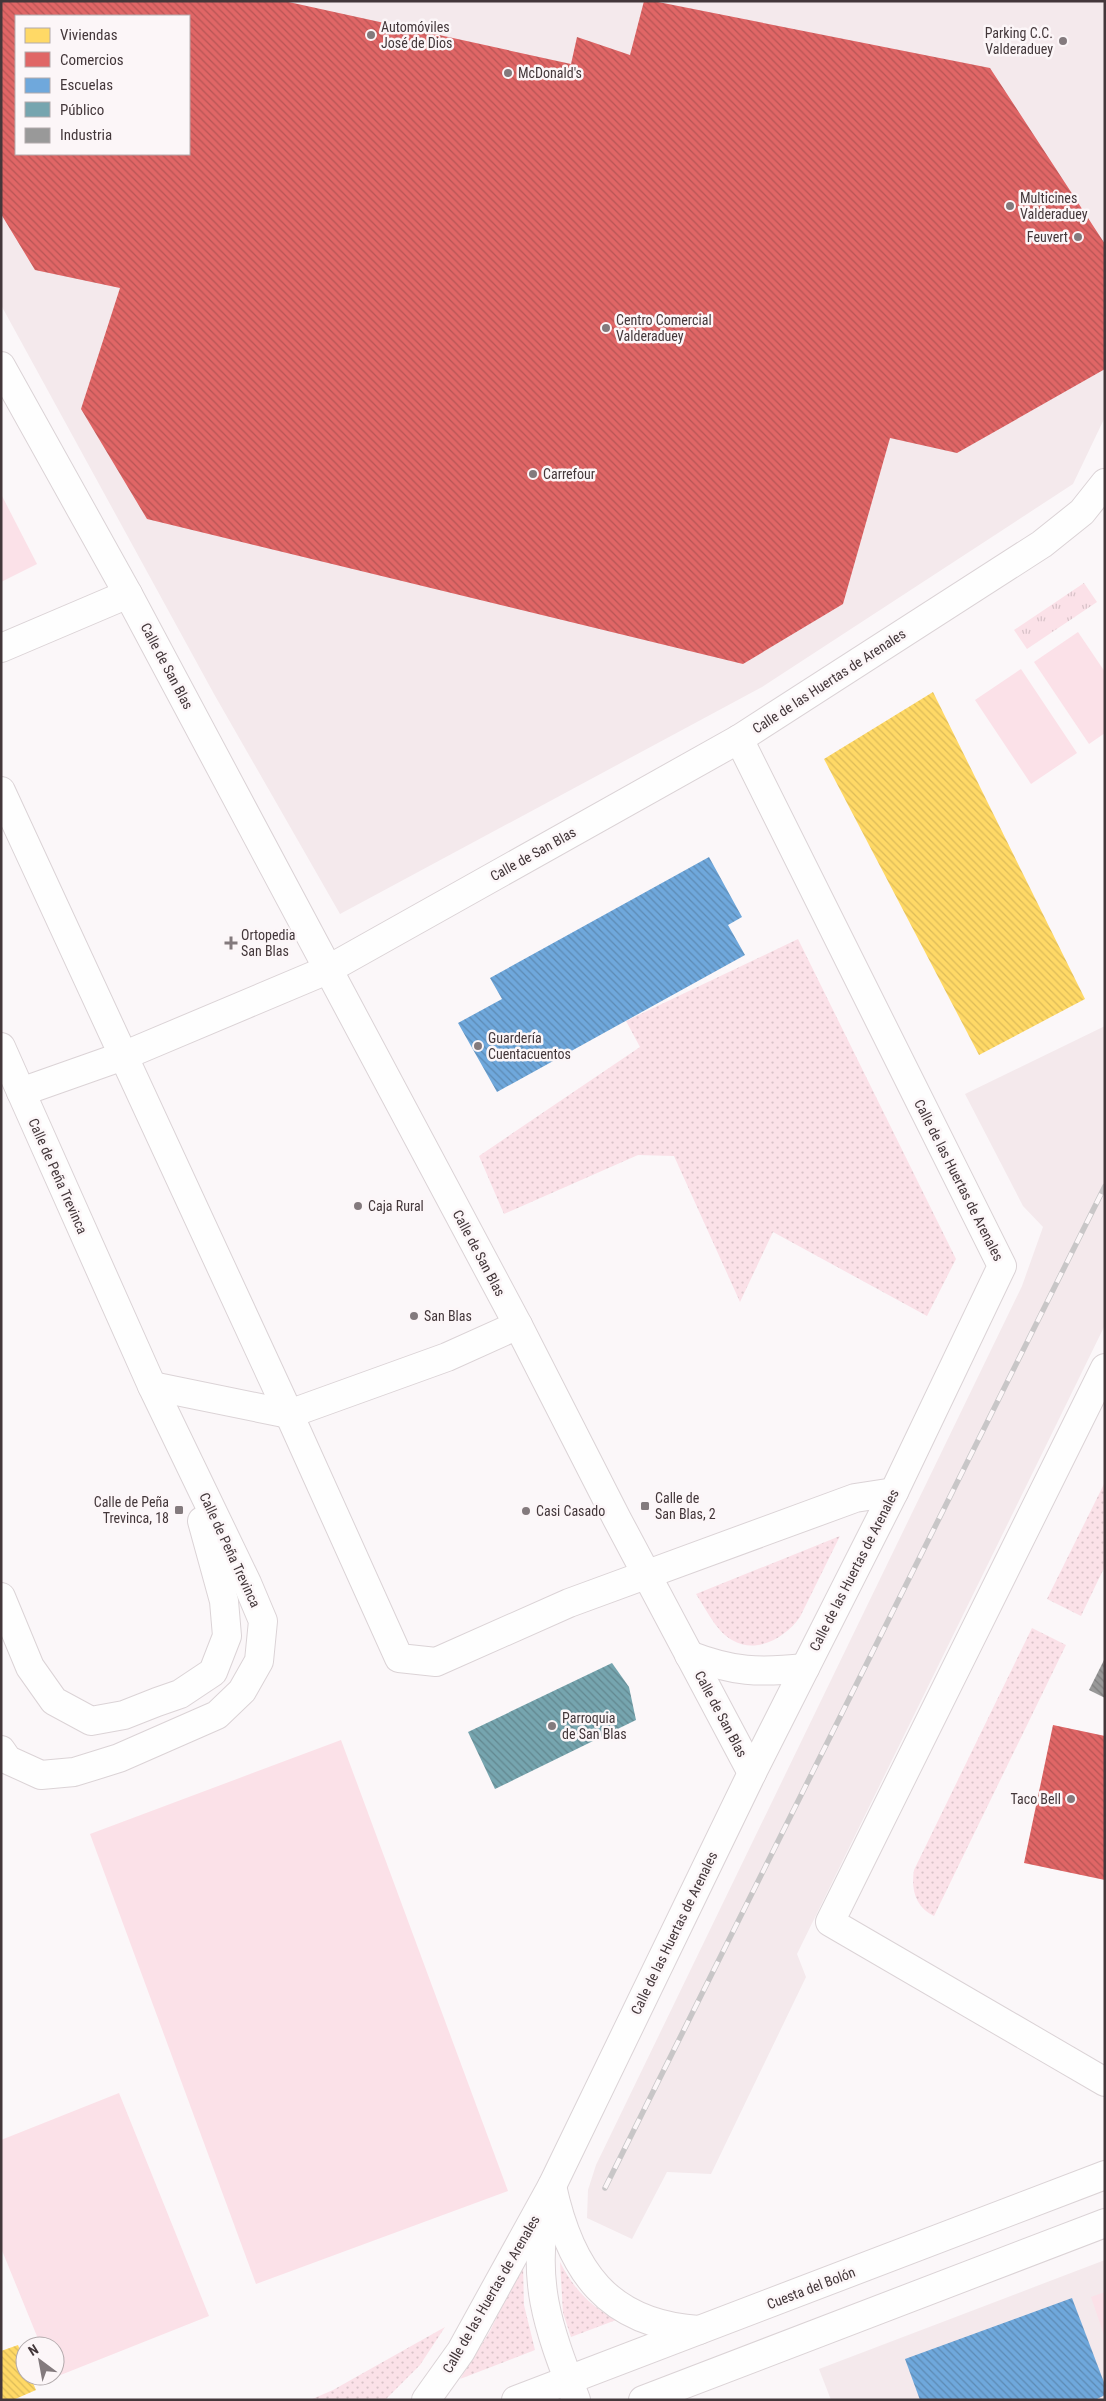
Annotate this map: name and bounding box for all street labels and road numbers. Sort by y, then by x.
street label: Calle de San Blas [138,620,196,712]
street label: Calle de las Huertas de Arenales [749,625,909,737]
street label: Calle de San Blas [487,824,579,884]
street label: Calle de las Huertas de Arenales [911,1096,1007,1264]
street label: Calle de Peña Trevinca [25,1116,91,1236]
street label: Calle de San Blas [450,1207,508,1299]
street label: Calle de las Huertas de Arenales [806,1486,902,1654]
street label: Calle de Peña Trevinca [196,1490,264,1610]
street label: Calle de San Blas [692,1668,750,1760]
street label: Calle de las Huertas de Arenales [628,1849,720,2017]
street label: Calle de las Huertas de Arenales [439,2212,543,2376]
street label: Cuesta del Bolón [765,2264,857,2312]

